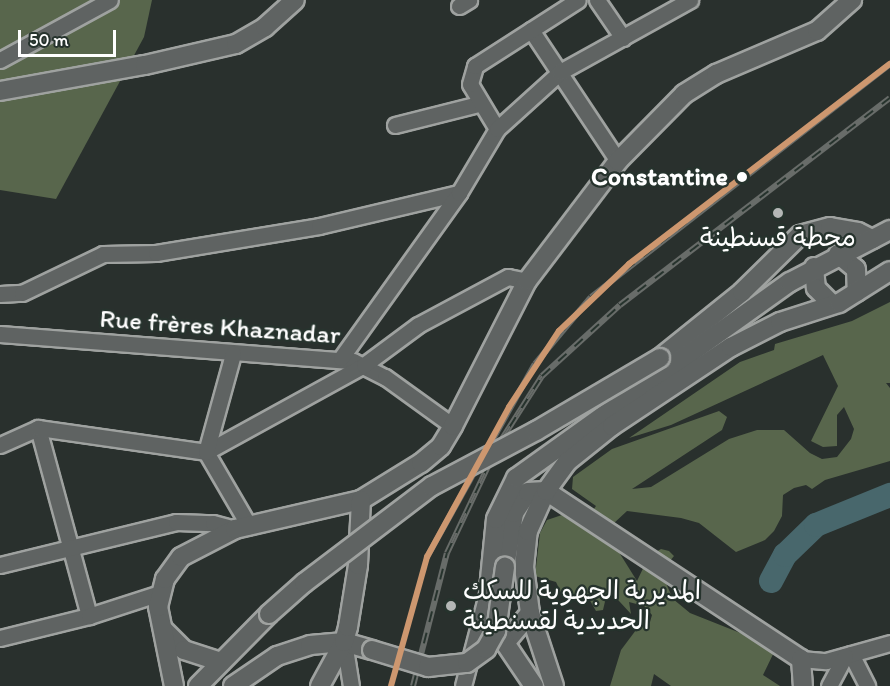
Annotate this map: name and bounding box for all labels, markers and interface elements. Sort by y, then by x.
scale bar [21,18,118,56]
text: 50 m [29,29,69,51]
place label: Constantine [591,161,728,193]
marker: Constantine [733,168,751,186]
marker: محطة قسنطينة [771,206,785,220]
place label: محطة قسنطينة [700,222,856,254]
street label: Rue frères Khaznadar [98,303,342,351]
place label: المديرية الجهوية للسكك الحديدية لقسنطينة [463,575,701,636]
marker: المديرية الجهوية للسكك الحديدية لقسنطينة [444,599,458,613]

